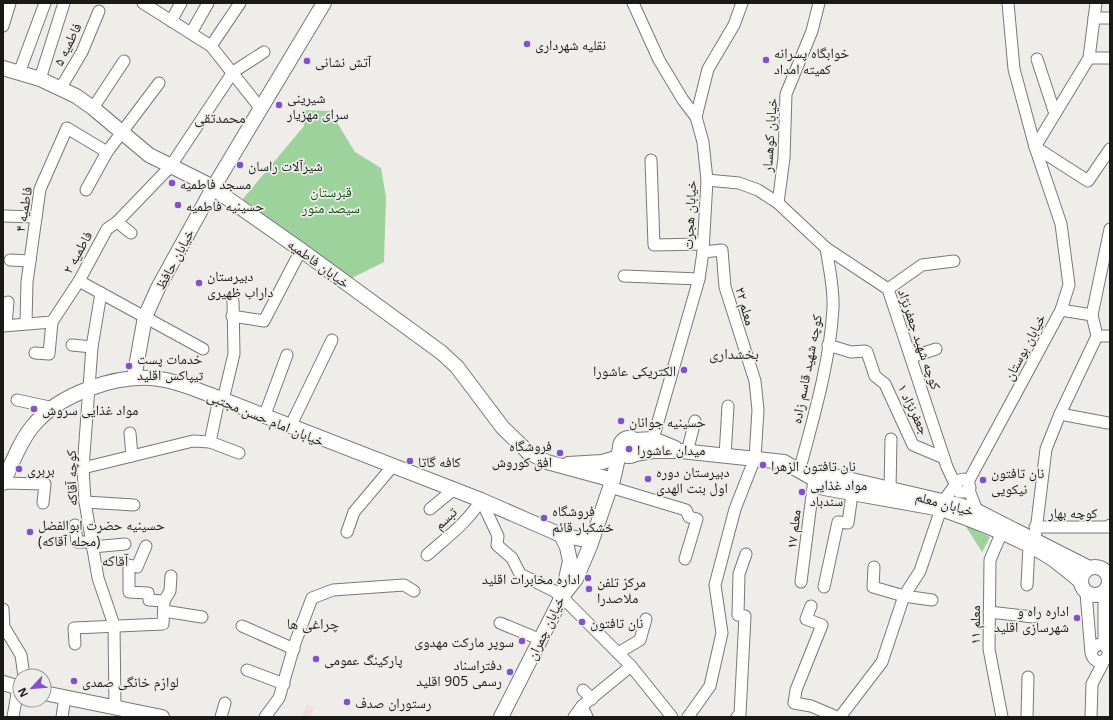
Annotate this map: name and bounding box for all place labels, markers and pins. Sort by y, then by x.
place label: نقلیه شهرداری [535,35,606,54]
marker: نقلیه شهرداری [522,39,532,49]
place label: خوابگاه پسرانه کمیته امداد [774,43,849,78]
place label: آتش نشانی [315,52,372,71]
marker: خوابگاه پسرانه کمیته امداد [761,55,771,65]
marker: آتش نشانی [302,56,312,66]
place label: شیرینی سرای مهزیار [286,88,349,123]
marker: شیرینی سرای مهزیار [274,100,284,110]
place label: شیرآلات راسان [248,156,323,175]
marker: شیرآلات راسان [235,160,245,170]
place label: مسجد فاطمیه [180,174,251,193]
marker: مسجد فاطمیه [167,178,177,188]
place label: حسینیه فاطمیه [186,196,264,215]
marker: حسینیه فاطمیه [173,200,183,210]
place label: دبیرستان داراب ظهیری [207,266,273,301]
marker: دبیرستان داراب ظهیری [194,278,204,288]
place label: خدمات پست تیپاکس اقلید [137,349,204,384]
marker: خدمات پست تیپاکس اقلید [124,361,134,371]
place label: الکتریکی عاشورا [593,361,676,380]
marker: الکتریکی عاشورا [679,365,689,375]
place label: مواد غذایی سروش [42,400,138,419]
marker: مواد غذایی سروش [29,404,39,414]
place label: حسینیه جوانان [629,412,706,431]
marker: حسینیه جوانان [616,416,626,426]
place label: فروشگاه افق کوروش [492,436,552,472]
place label: میدان عاشورا [637,440,705,459]
marker: میدان عاشورا [624,444,634,454]
marker: فروشگاه افق کوروش [555,448,565,458]
place label: کافه گاتا [418,452,461,471]
marker: کافه گاتا [405,456,415,466]
place label: نان تافتون الزهرا [771,456,856,475]
place label: بربری [27,460,55,479]
marker: نان تافتون الزهرا [758,460,768,470]
place label: دبیرستان دوره اول بنت الهدی [656,462,730,497]
place label: نان تافتون نیکویی [991,463,1044,498]
marker: بربری [14,464,24,474]
marker: دبیرستان دوره اول بنت الهدی [643,474,653,484]
place label: مواد غذایی سندباد [810,475,867,510]
marker: نان تافتون نیکویی [978,475,988,485]
marker: مواد غذایی سندباد [797,487,807,497]
place label: فروشگاه خشکبار قائم [552,501,614,537]
marker: فروشگاه خشکبار قائم [539,513,549,523]
place label: حسینیه حضرت ابوالفضل (محله آقاکه) [38,515,165,550]
marker: حسینیه حضرت ابوالفضل (محله آقاکه) [25,527,35,537]
place label: اداره مخابرات اقلید [482,569,580,588]
place label: مرکز تلفن ملاصدرا [597,572,646,607]
marker: اداره مخابرات اقلید [583,573,593,583]
marker: مرکز تلفن ملاصدرا [584,584,594,594]
place label: اداره راه و شهرسازی اقلید [994,601,1069,636]
place label: نان تافتون [590,613,643,632]
marker: اداره راه و شهرسازی اقلید [1072,613,1082,623]
marker: نان تافتون [577,617,587,627]
place label: سوپر مارکت مهدوی [414,632,514,651]
marker: سوپر مارکت مهدوی [517,636,527,646]
place label: پارکینگ عمومی [324,650,403,669]
marker: پارکینگ عمومی [311,654,321,664]
place label: دفتراسناد رسمی 905 اقلید [416,655,502,690]
marker: دفتراسناد رسمی 905 اقلید [505,667,515,677]
place label: لوازم خانگی صمدی [82,672,179,692]
marker: لوازم خانگی صمدی [69,676,79,686]
place label: رستوران صدف [355,693,431,712]
marker: رستوران صدف [342,697,352,707]

